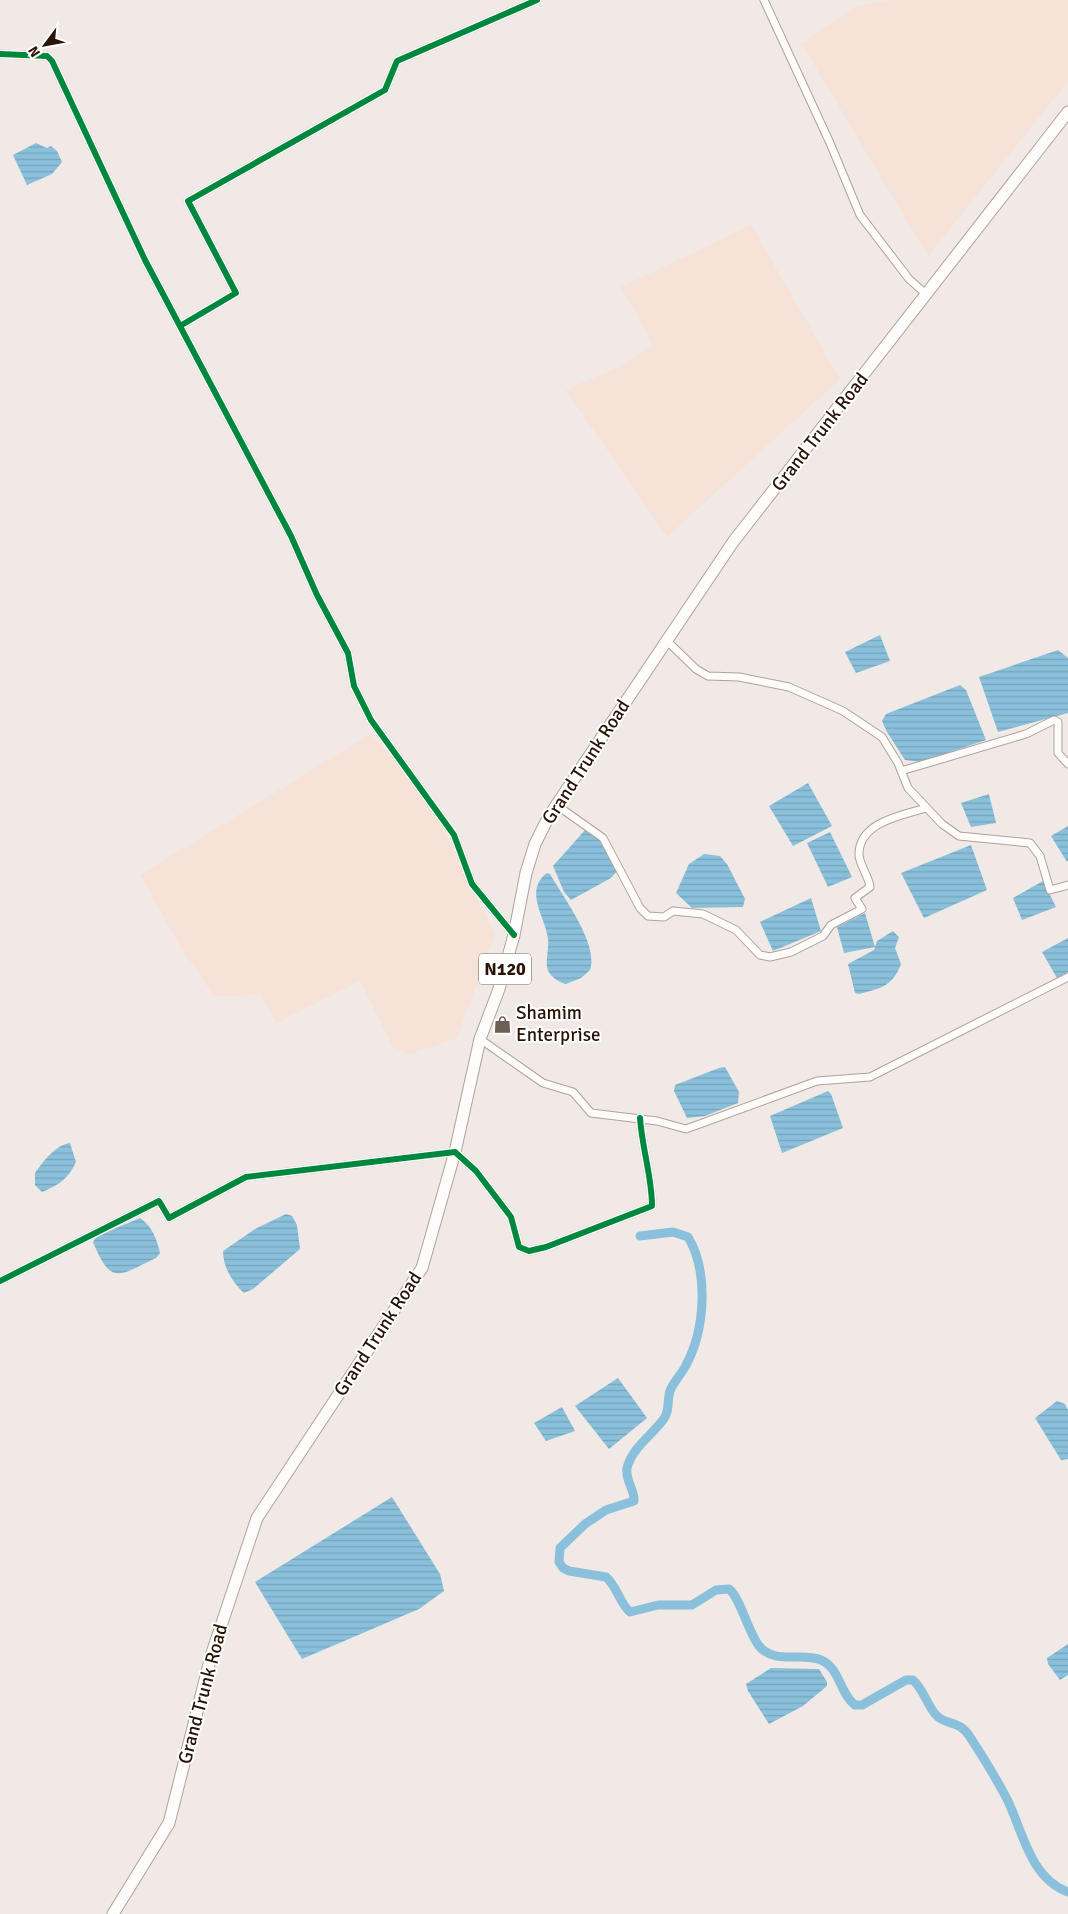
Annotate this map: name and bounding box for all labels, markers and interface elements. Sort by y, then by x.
north arrow [20,20,70,70]
text: N [25,43,44,60]
street label: Grand Trunk Road [766,368,874,496]
street label: Grand Trunk Road [537,695,635,829]
road number: N120 [479,954,531,984]
place label: Shamim Enterprise [516,1001,600,1047]
shop icon: Shamim Enterprise [492,1014,512,1034]
street label: Grand Trunk Road [329,1267,427,1401]
street label: Grand Trunk Road [173,1621,233,1767]

